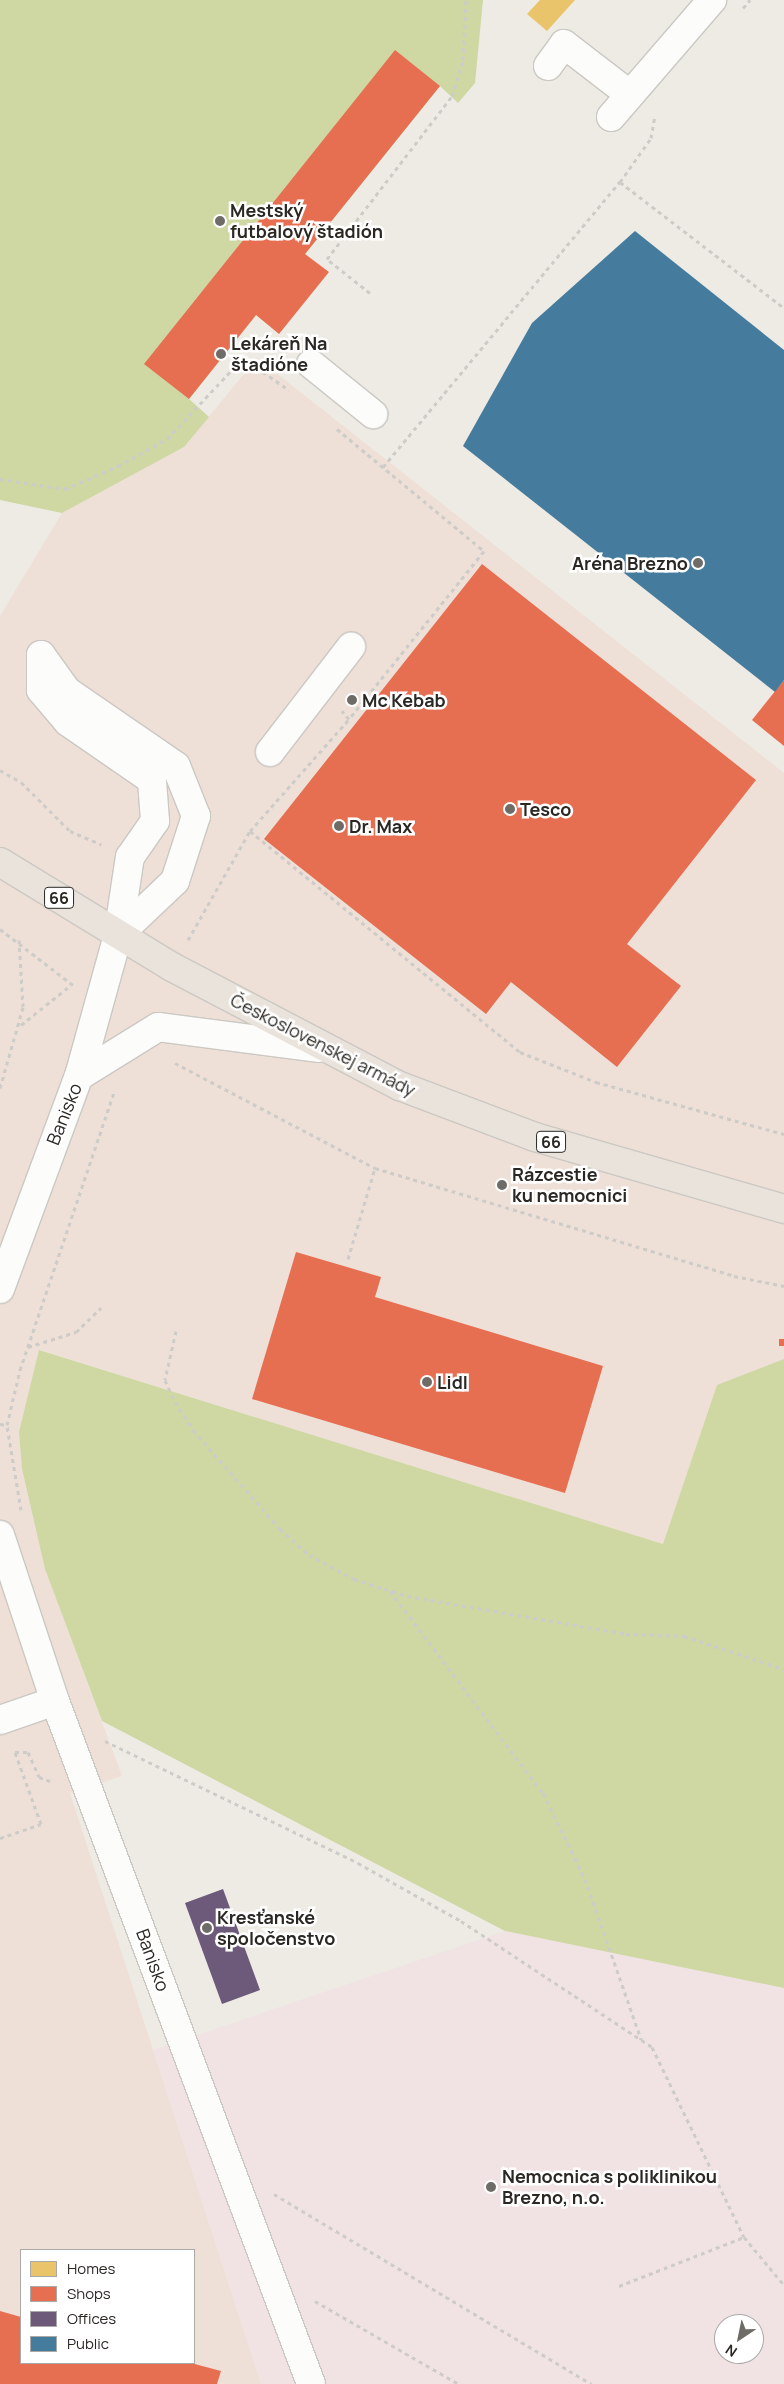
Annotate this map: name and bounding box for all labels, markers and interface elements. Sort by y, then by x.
place label: Mestský futbalový štadión [230,200,383,242]
marker: Mestský futbalový štadión [214,215,226,227]
place label: Lekáreň Na štadióne [231,333,327,376]
marker: Lekáreň Na štadióne [215,348,227,360]
place label: Aréna Brezno [572,552,688,574]
marker: Aréna Brezno [692,557,704,569]
place label: Mc Kebab [362,689,446,711]
marker: Mc Kebab [346,694,358,706]
place label: Tesco [520,798,571,820]
marker: Tesco [504,803,516,815]
place label: Dr. Max [349,815,412,837]
marker: Dr. Max [333,820,345,832]
road number: 66 [44,884,74,911]
street label: Československej armády [227,989,419,1101]
street label: Banisko [42,1080,86,1148]
road number: 66 [536,1128,566,1156]
place label: Rázcestie ku nemocnici [512,1164,627,1206]
marker: Rázcestie ku nemocnici [496,1179,508,1191]
place label: Lidl [437,1371,468,1393]
marker: Lidl [421,1376,433,1388]
place label: Kresťanské spoločenstvo [217,1907,335,1950]
marker: Kresťanské spoločenstvo [201,1922,213,1934]
street label: Banisko [132,1926,174,1994]
place label: Nemocnica s poliklinikou Brezno, n.o. [502,2166,717,2208]
marker: Nemocnica s poliklinikou Brezno, n.o. [484,2180,498,2194]
legend [20,2249,195,2364]
text: Homes [67,2258,115,2279]
text: Shops [67,2283,111,2304]
text: Offices [67,2308,116,2329]
north arrow [714,2314,764,2364]
text: Public [67,2333,109,2354]
text: N [721,2340,740,2362]

